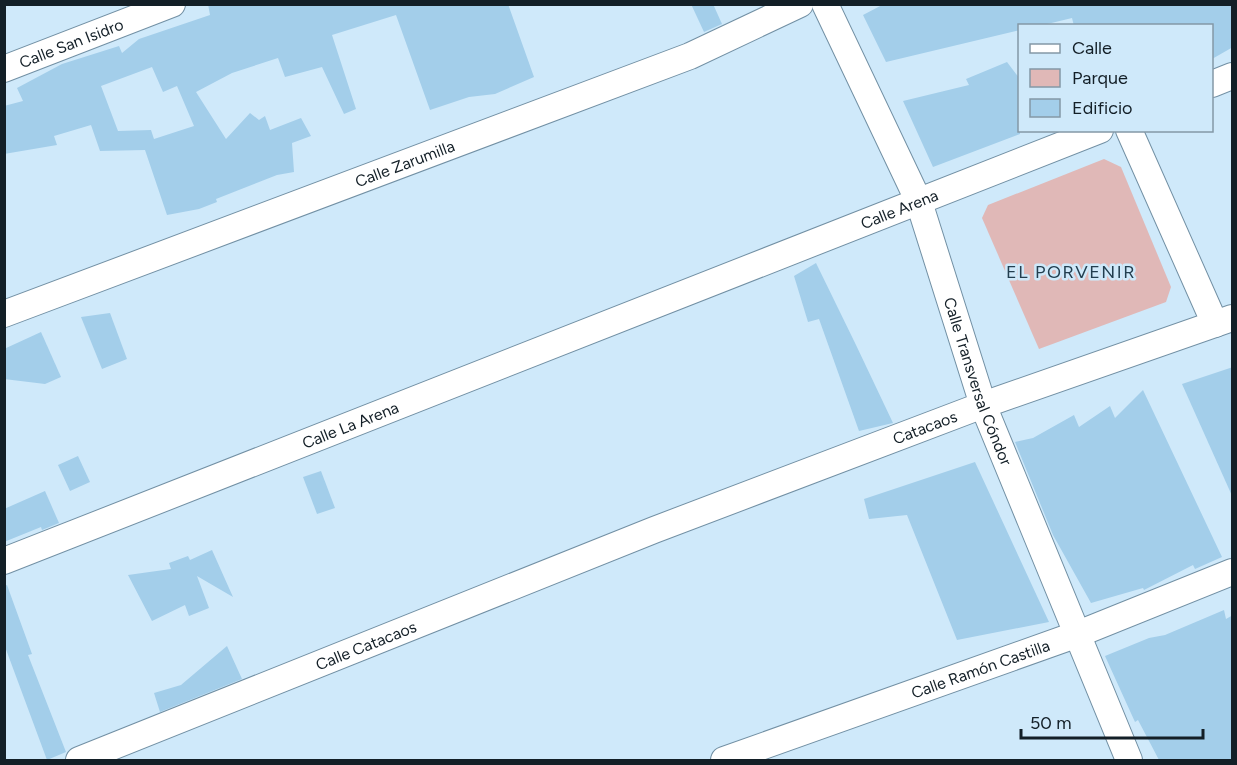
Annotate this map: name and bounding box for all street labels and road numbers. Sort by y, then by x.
street label: Calle San Isidro [16,14,126,72]
street label: Calle Zarumilla [352,136,457,191]
street label: Calle Arena [858,185,941,233]
street label: Calle Transversal Cóndor [940,295,1017,469]
street label: Calle La Arena [299,397,401,452]
street label: Catacaos [890,406,960,448]
street label: Calle Catacaos [313,617,419,674]
street label: Calle Ramón Castilla [908,635,1052,702]

